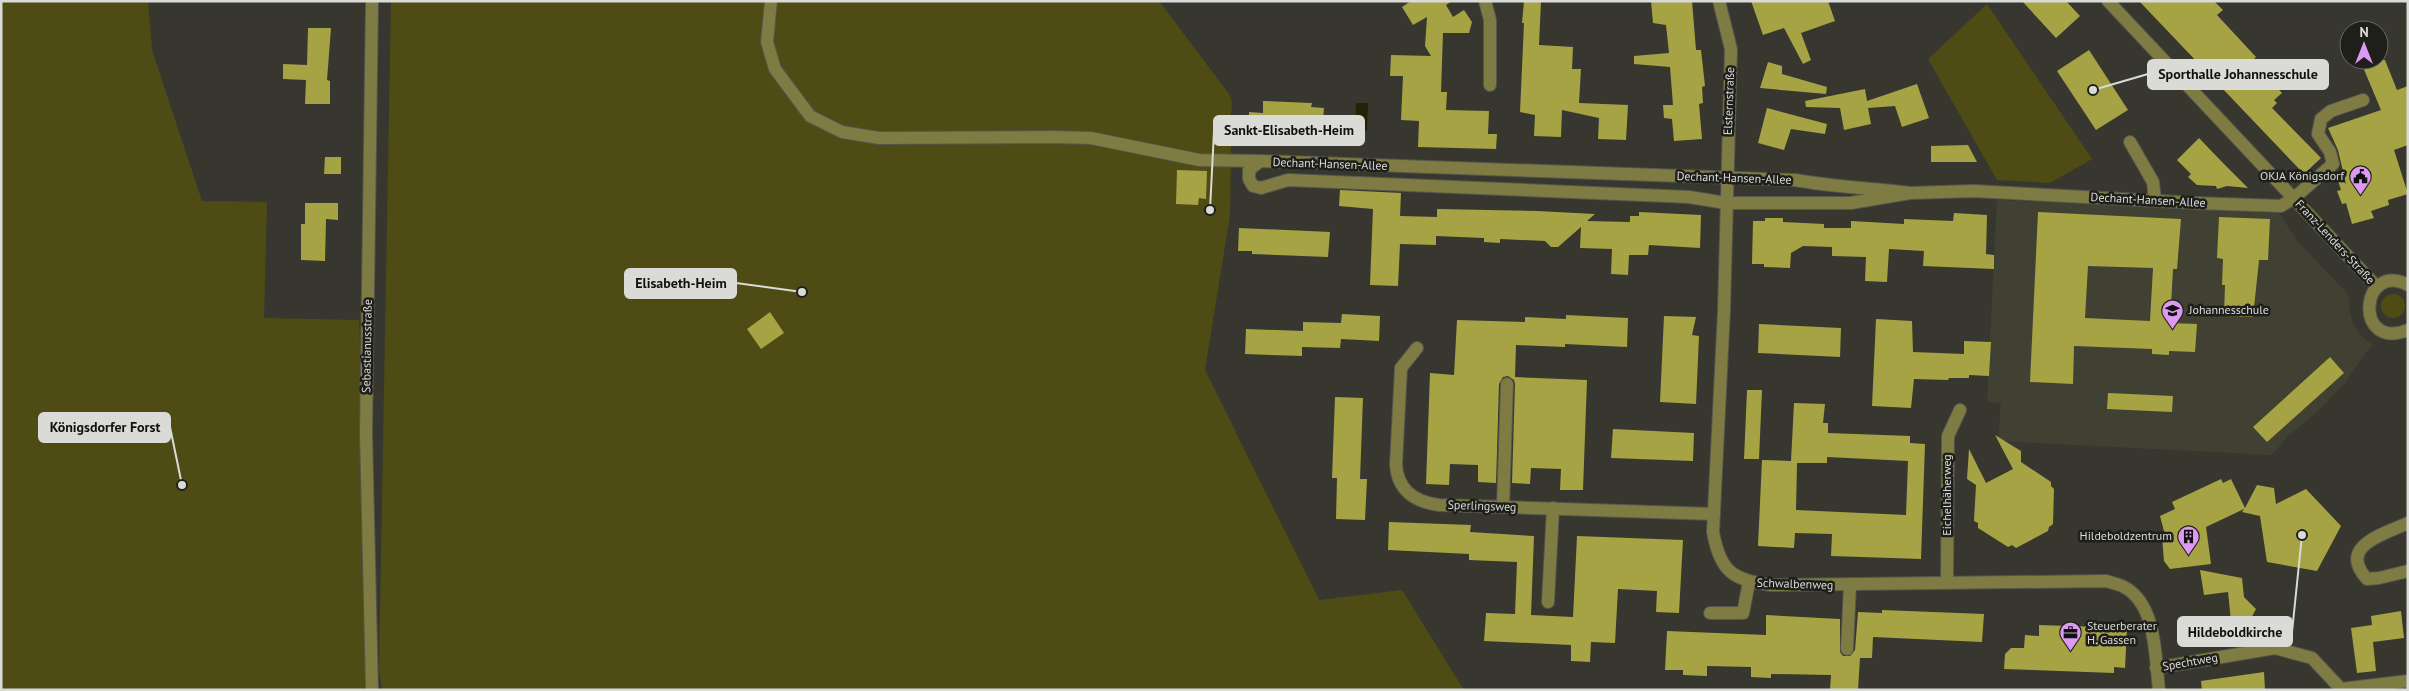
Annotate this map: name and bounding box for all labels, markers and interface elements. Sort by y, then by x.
north arrow [2339,20,2389,70]
text: N [2359,23,2369,41]
callout: Sporthalle Johannesschule [2148,60,2328,89]
text: Sporthalle Johannesschule [2158,65,2318,83]
street label: Elsternstraße [1720,67,1737,135]
callout: Sankt-Elisabeth-Heim [1214,116,1364,145]
text: Sankt-Elisabeth-Heim [1224,121,1354,139]
street label: Dechant-Hansen-Allee [1272,154,1388,173]
public building icon: OKJA Königsdorf [2348,164,2372,195]
street label: Dechant-Hansen-Allee [1676,168,1792,187]
place label: OKJA Königsdorf [2260,168,2345,183]
street label: Dechant-Hansen-Allee [2090,189,2206,210]
street label: Franz-Lenders-Straße [2292,196,2378,287]
callout: Elisabeth-Heim [625,269,736,298]
text: Elisabeth-Heim [635,274,727,292]
school or university icon: Johannesschule [2161,298,2185,329]
street label: Sebastianusstraße [358,299,375,393]
place label: Johannesschule [2188,302,2269,317]
callout: Königsdorfer Forst [39,413,170,442]
text: Königsdorfer Forst [50,418,160,436]
street label: Eichelhäherweg [1939,454,1954,536]
street label: Sperlingsweg [1447,497,1517,514]
building icon: Hildeboldzentrum [2176,524,2200,555]
place label: Hildeboldzentrum [2080,528,2172,543]
street label: Schwalbenweg [1756,575,1834,592]
callout: Hildeboldkirche [2178,617,2292,646]
place label: Steuerberater H. Gassen [2087,618,2157,647]
office icon: Steuerberater H. Gassen [2059,621,2083,652]
text: Hildeboldkirche [2188,623,2282,641]
street label: Spechtweg [2161,649,2219,674]

